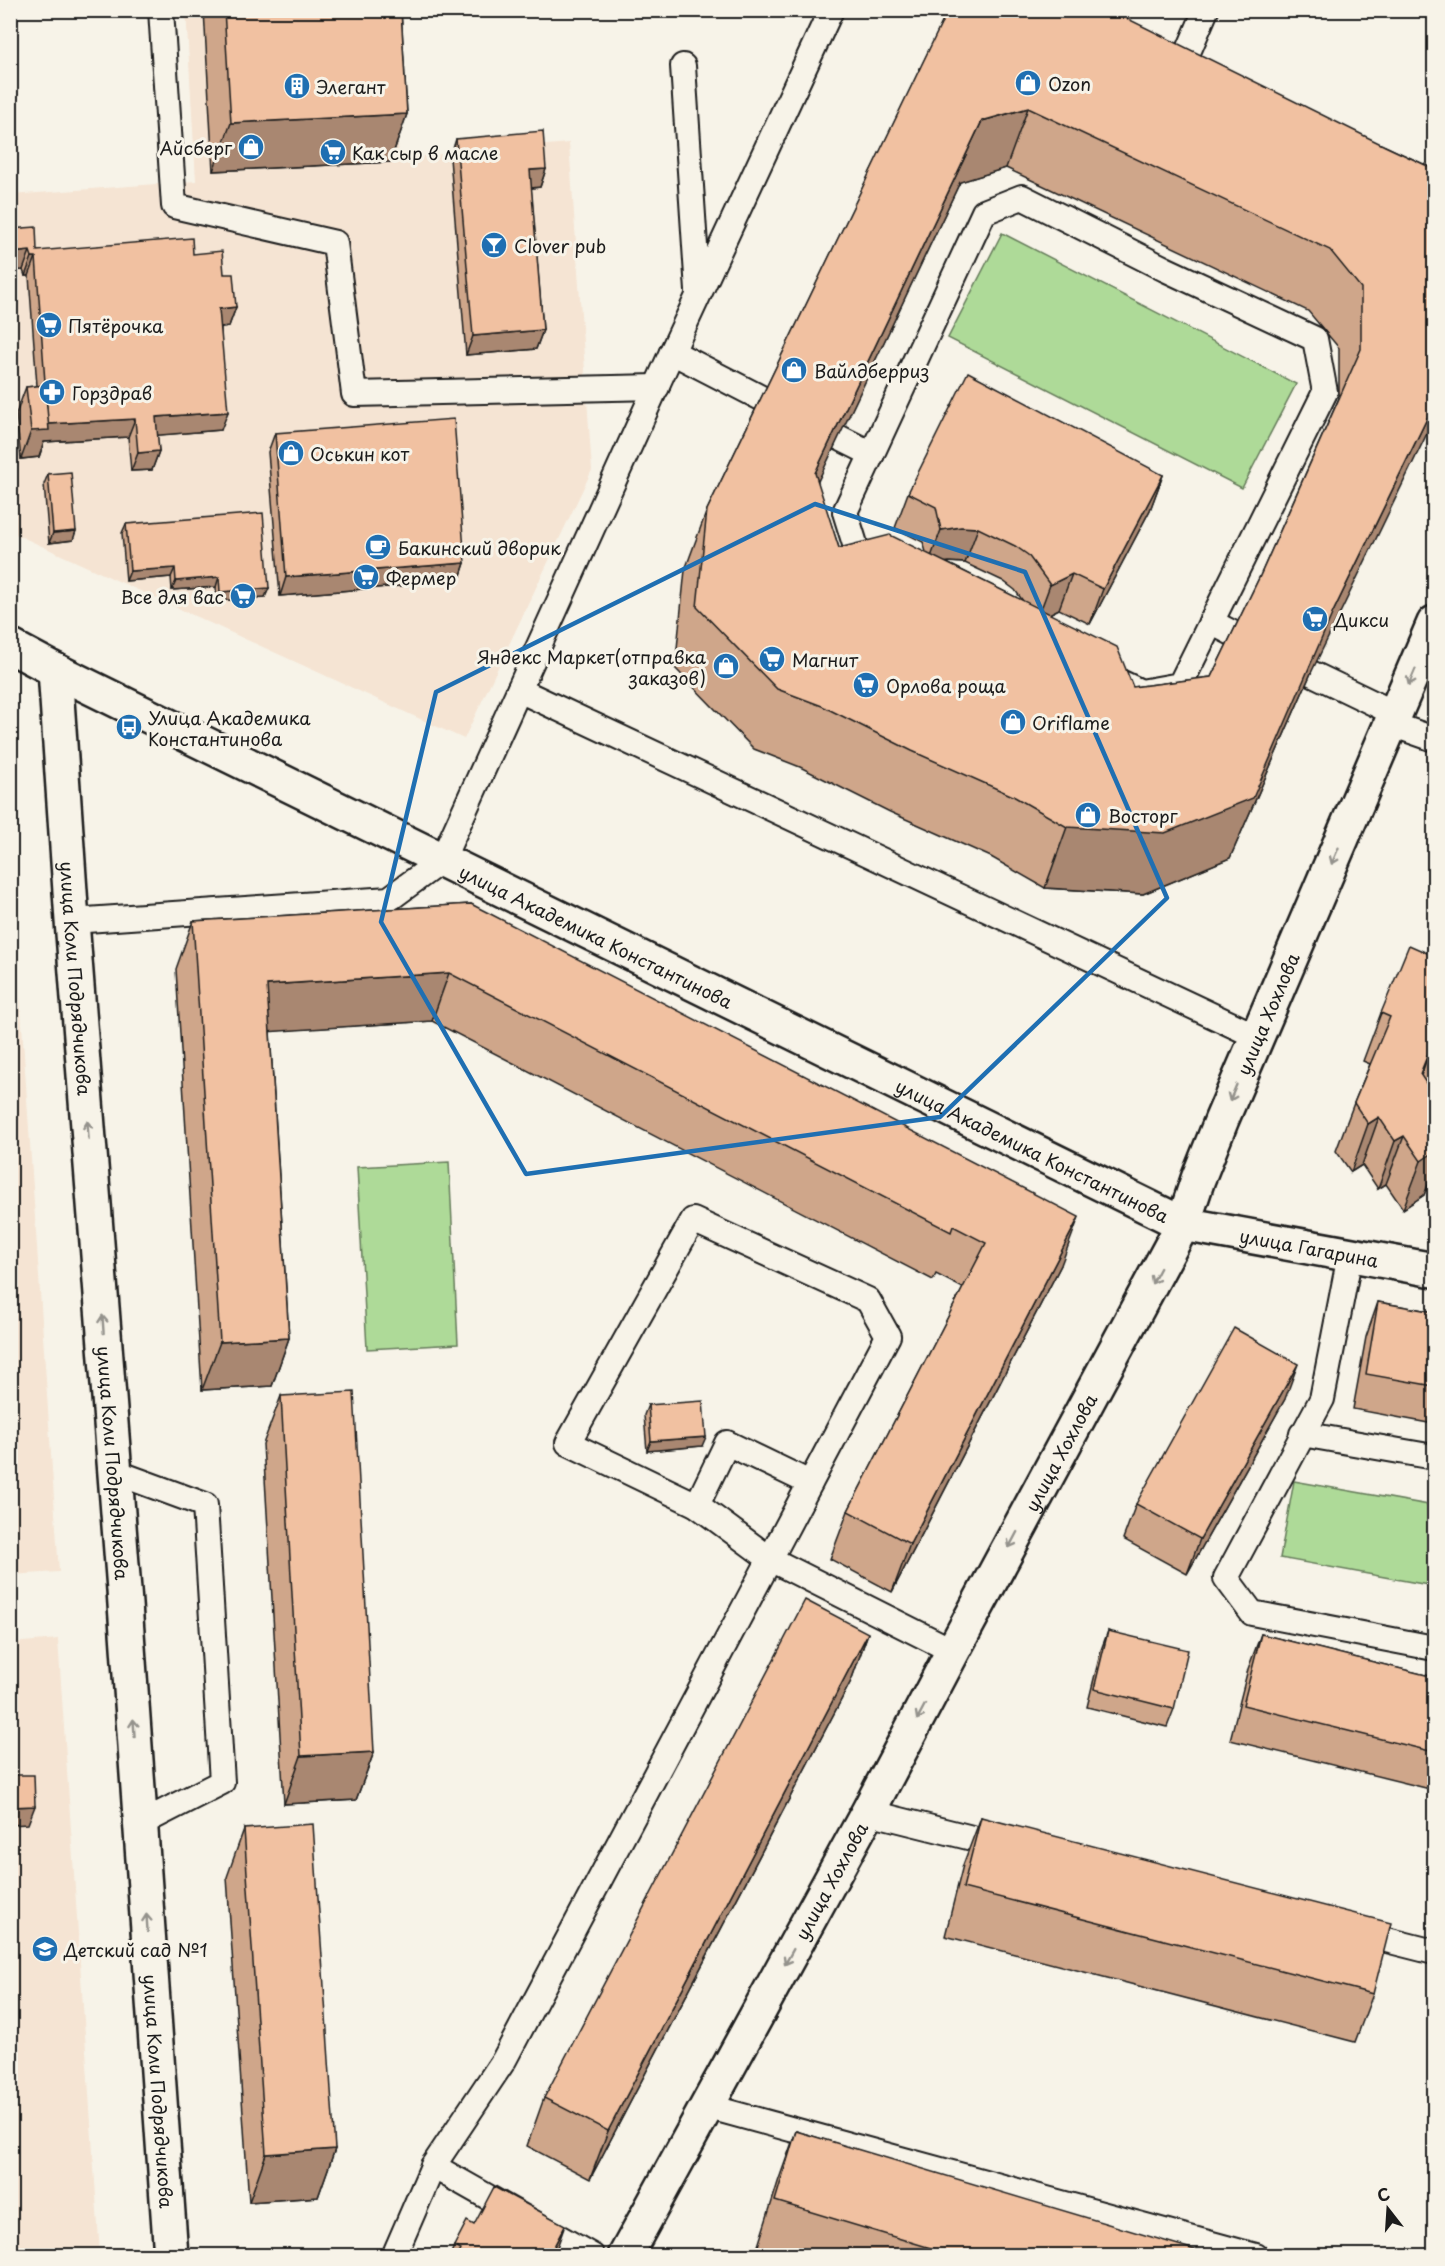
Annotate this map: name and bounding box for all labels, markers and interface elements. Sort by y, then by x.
shop icon: Ozon [1013,68,1043,98]
place label: Ozon [1048,70,1091,97]
building icon: Элегант [282,71,312,101]
place label: Элегант [316,73,386,100]
shop icon: Айсберг [236,132,266,162]
place label: Айсберг [159,134,233,161]
supermarket icon: Как сыр в масле [318,137,348,167]
place label: Как сыр в масле [352,139,498,166]
bar icon: Clover pub [479,230,509,260]
place label: Clover pub [514,232,606,259]
supermarket icon: Пятёрочка [34,310,64,340]
place label: Пятёрочка [68,312,164,339]
shop icon: Вайлдберриз [779,355,809,385]
place label: Вайлдберриз [814,357,929,384]
pharmacy icon: Горздрав [37,377,67,407]
place label: Горздрав [72,379,152,406]
shop icon: Оськин кот [276,438,306,468]
place label: Оськин кот [310,440,409,467]
cafe icon: Бакинский дворик [363,532,393,562]
place label: Бакинский дворик [398,534,561,561]
supermarket icon: Фермер [351,562,381,592]
place label: Фермер [386,564,456,591]
supermarket icon: Все для вас [228,581,258,611]
place label: Все для вас [120,583,224,610]
supermarket icon: Дикси [1300,604,1330,634]
place label: Дикси [1333,606,1389,633]
place label: Яндекс Маркет(отправка заказов) [477,643,707,691]
supermarket icon: Магнит [757,644,787,674]
place label: Магнит [792,646,859,673]
shop icon: Яндекс Маркет(отправка заказов) [711,651,741,681]
one-way arrow [1406,667,1417,685]
supermarket icon: Орлова роща [851,670,881,700]
place label: Орлова роща [886,672,1007,699]
place label: Улица Академика Константинова [148,704,311,752]
shop icon: Oriflame [998,707,1028,737]
place label: Oriflame [1032,709,1110,736]
bus stop icon: Улица Академика Константинова [114,712,144,742]
shop icon: Восторг [1073,800,1103,830]
place label: Восторг [1108,802,1179,829]
one-way arrow [1329,846,1340,864]
street label: улица Академика Константинова [455,857,738,1015]
street label: улица Коли Подрядчикова [54,860,99,1097]
street label: улица Хохлова [1229,947,1305,1079]
street label: улица Академика Константинова [891,1072,1174,1229]
one-way arrow [1227,1084,1238,1102]
one-way arrow [82,1121,93,1141]
street label: улица Гагарина [1238,1221,1381,1273]
one-way arrow [1150,1266,1161,1284]
one-way arrow [97,1315,108,1335]
street label: улица Коли Подрядчикова [92,1345,137,1582]
street label: улица Хохлова [1017,1388,1103,1516]
one-way arrow [1007,1530,1018,1548]
one-way arrow [915,1702,926,1720]
one-way arrow [128,1719,139,1739]
street label: улица Хохлова [787,1816,874,1944]
one-way arrow [142,1913,153,1933]
school or university icon: Детский сад №1 [30,1934,60,1964]
place label: Детский сад №1 [63,1936,208,1963]
one-way arrow [783,1948,795,1965]
street label: улица Коли Подрядчикова [138,1973,181,2210]
north arrow [1358,2179,1418,2239]
text: С [1374,2180,1393,2207]

